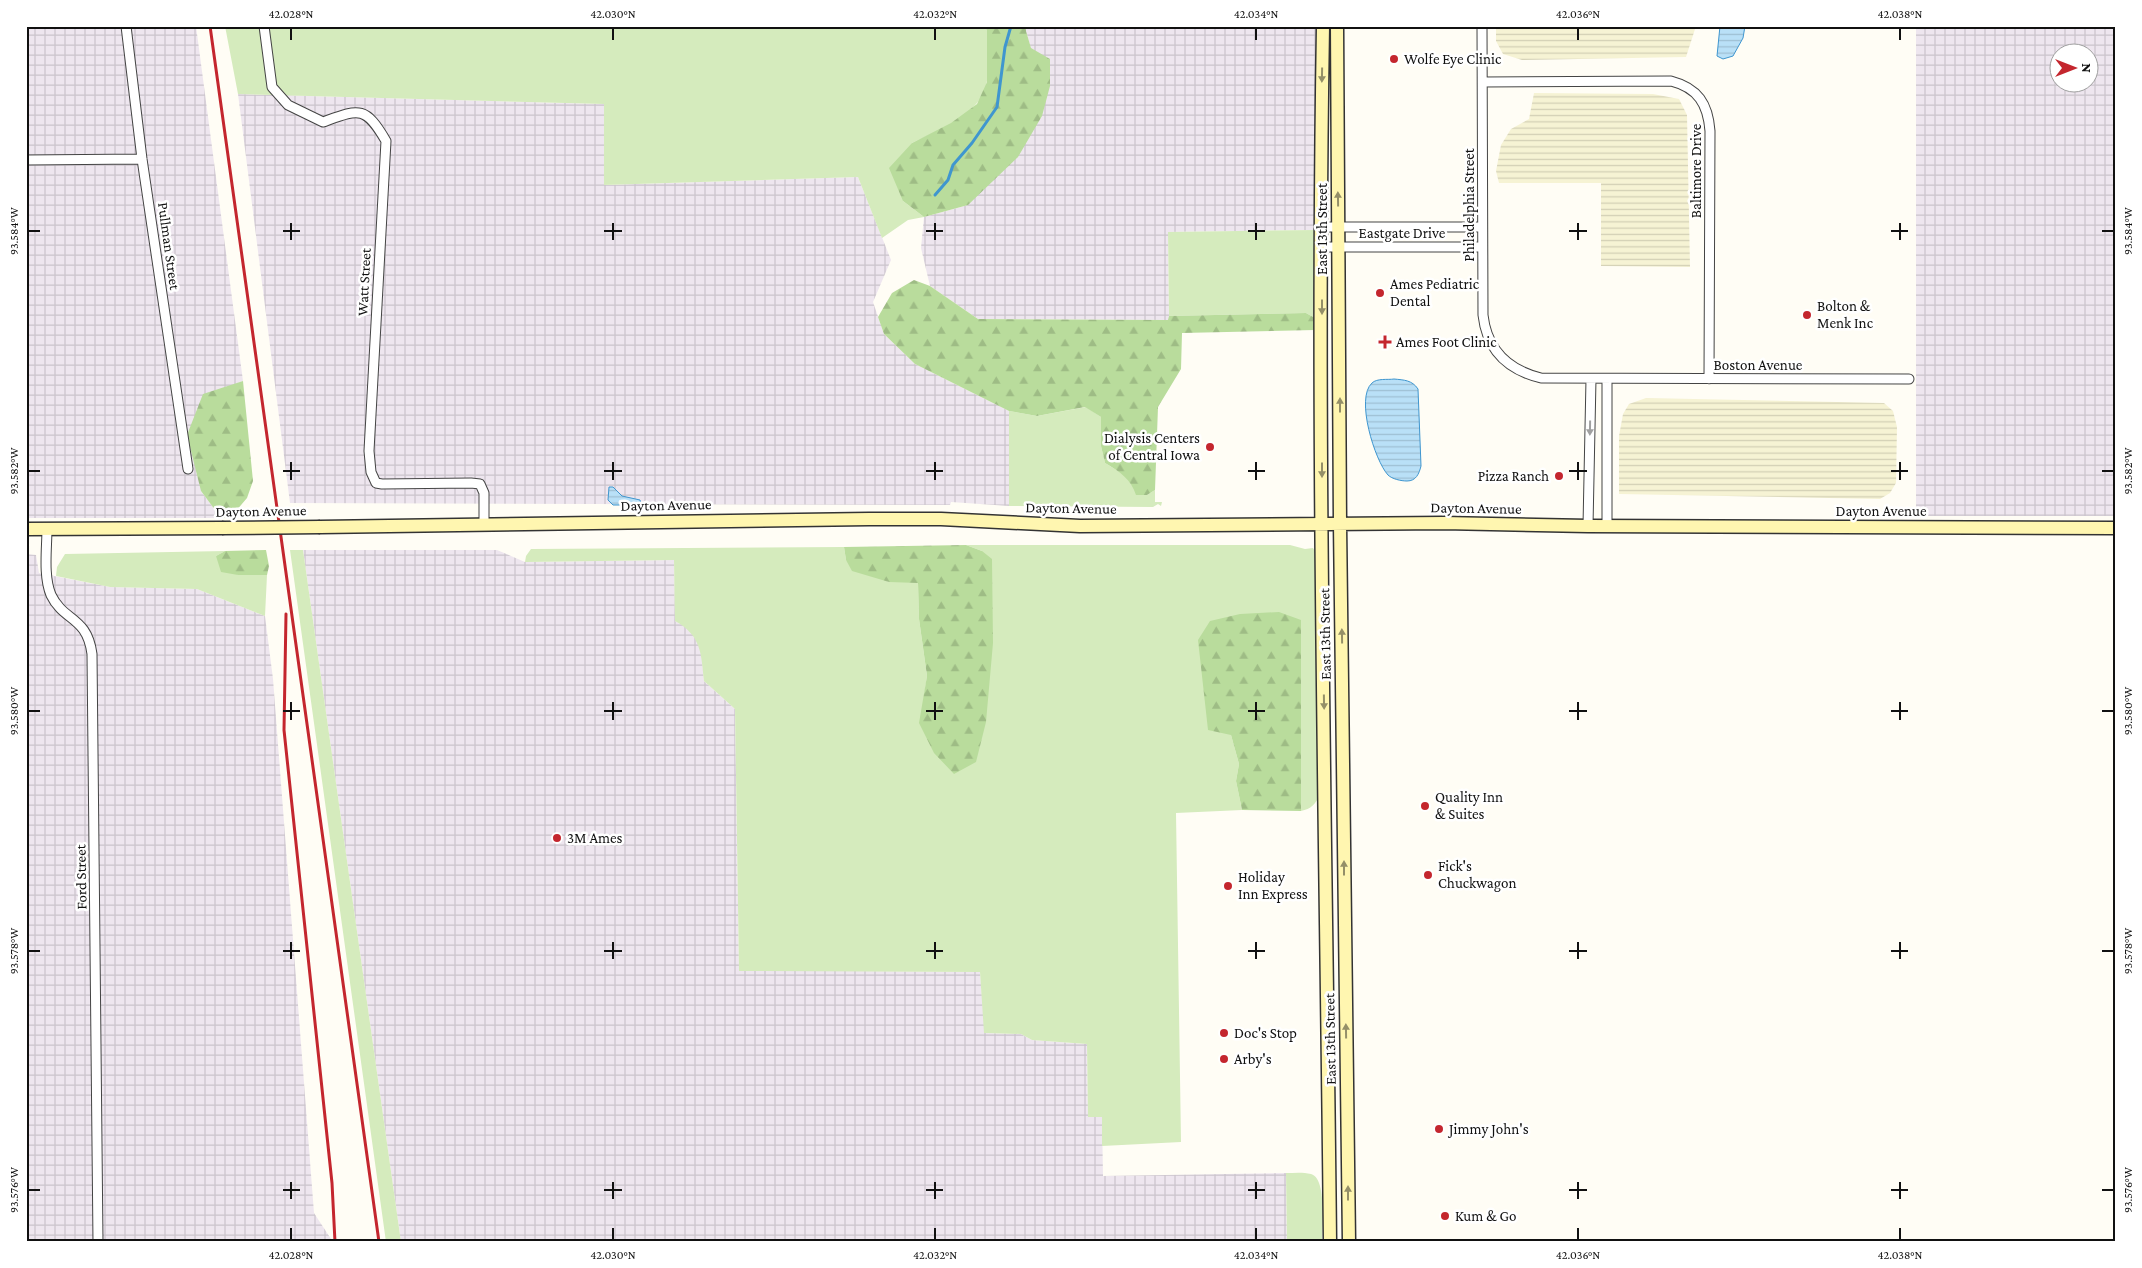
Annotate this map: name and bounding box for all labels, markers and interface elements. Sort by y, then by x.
text: 42.028°N [268,7,314,21]
text: 42.030°N [590,7,636,21]
text: 42.032°N [913,7,957,21]
text: 42.034°N [1234,7,1278,21]
text: 42.036°N [1556,7,1600,21]
text: 42.038°N [1877,7,1923,21]
north arrow [2050,42,2100,92]
place label: Wolfe Eye Clinic [1404,51,1502,68]
marker: Wolfe Eye Clinic [1388,53,1400,65]
text: N [2079,63,2095,73]
one-way arrow [1318,67,1326,83]
street label: Baltimore Drive [1688,123,1704,218]
street label: Philadelphia Street [1461,147,1478,262]
street label: East 13th Street [1314,182,1330,275]
one-way arrow [1334,190,1342,206]
street label: Pullman Street [155,201,183,292]
text: 93.584°W [7,207,21,255]
text: 93.584°W [2121,207,2135,255]
street label: Eastgate Drive [1359,225,1446,242]
street label: Watt Street [354,247,374,316]
place label: Ames Pediatric Dental [1390,276,1480,309]
marker: Ames Pediatric Dental [1374,287,1386,299]
place label: Bolton & Menk Inc [1817,298,1874,331]
one-way arrow [1318,300,1326,316]
marker: Bolton & Menk Inc [1801,309,1813,321]
place label: Ames Foot Clinic [1396,334,1497,350]
marker: Ames Foot Clinic [1378,335,1392,349]
street label: Boston Avenue [1714,357,1803,373]
one-way arrow [1336,397,1344,413]
one-way arrow [1586,420,1594,436]
place label: Dialysis Centers of Central Iowa [1104,430,1200,463]
marker: Dialysis Centers of Central Iowa [1204,441,1216,453]
text: 93.582°W [7,447,21,495]
text: 93.582°W [2121,447,2135,495]
one-way arrow [1318,462,1326,478]
place label: Pizza Ranch [1478,468,1549,484]
marker: Pizza Ranch [1553,470,1565,482]
street label: Dayton Avenue [620,496,712,515]
street label: Dayton Avenue [1025,499,1117,518]
street label: Dayton Avenue [1430,499,1522,518]
street label: Dayton Avenue [215,502,307,521]
street label: Dayton Avenue [1835,503,1927,520]
street label: East 13th Street [1316,587,1334,680]
one-way arrow [1337,627,1345,643]
text: 93.580°W [7,687,21,735]
text: 93.580°W [2121,687,2135,735]
one-way arrow [1320,695,1328,711]
place label: Quality Inn & Suites [1435,789,1503,822]
marker: Quality Inn & Suites [1419,800,1431,812]
place label: 3M Ames [567,830,623,846]
marker: 3M Ames [551,832,563,844]
street label: Ford Street [72,843,90,910]
place label: Fick's Chuckwagon [1438,858,1517,892]
one-way arrow [1340,860,1348,876]
place label: Holiday Inn Express [1238,869,1308,903]
marker: Fick's Chuckwagon [1422,869,1434,881]
marker: Holiday Inn Express [1222,880,1234,892]
text: 93.578°W [7,928,21,974]
text: 93.578°W [2121,928,2135,974]
street label: East 13th Street [1321,992,1339,1085]
one-way arrow [1342,1022,1350,1038]
place label: Doc's Stop [1234,1025,1297,1042]
marker: Doc's Stop [1218,1027,1230,1039]
place label: Arby's [1234,1051,1272,1068]
marker: Arby's [1218,1053,1230,1065]
place label: Jimmy John's [1447,1121,1529,1138]
marker: Jimmy John's [1433,1123,1445,1135]
text: 93.576°W [7,1167,21,1213]
text: 93.576°W [2121,1167,2135,1213]
one-way arrow [1344,1185,1352,1201]
place label: Kum & Go [1455,1208,1516,1224]
marker: Kum & Go [1439,1210,1451,1222]
text: 42.028°N [268,1248,314,1262]
text: 42.030°N [590,1248,636,1262]
text: 42.032°N [913,1248,957,1262]
text: 42.034°N [1234,1248,1278,1262]
text: 42.036°N [1556,1248,1600,1262]
text: 42.038°N [1877,1248,1923,1262]

